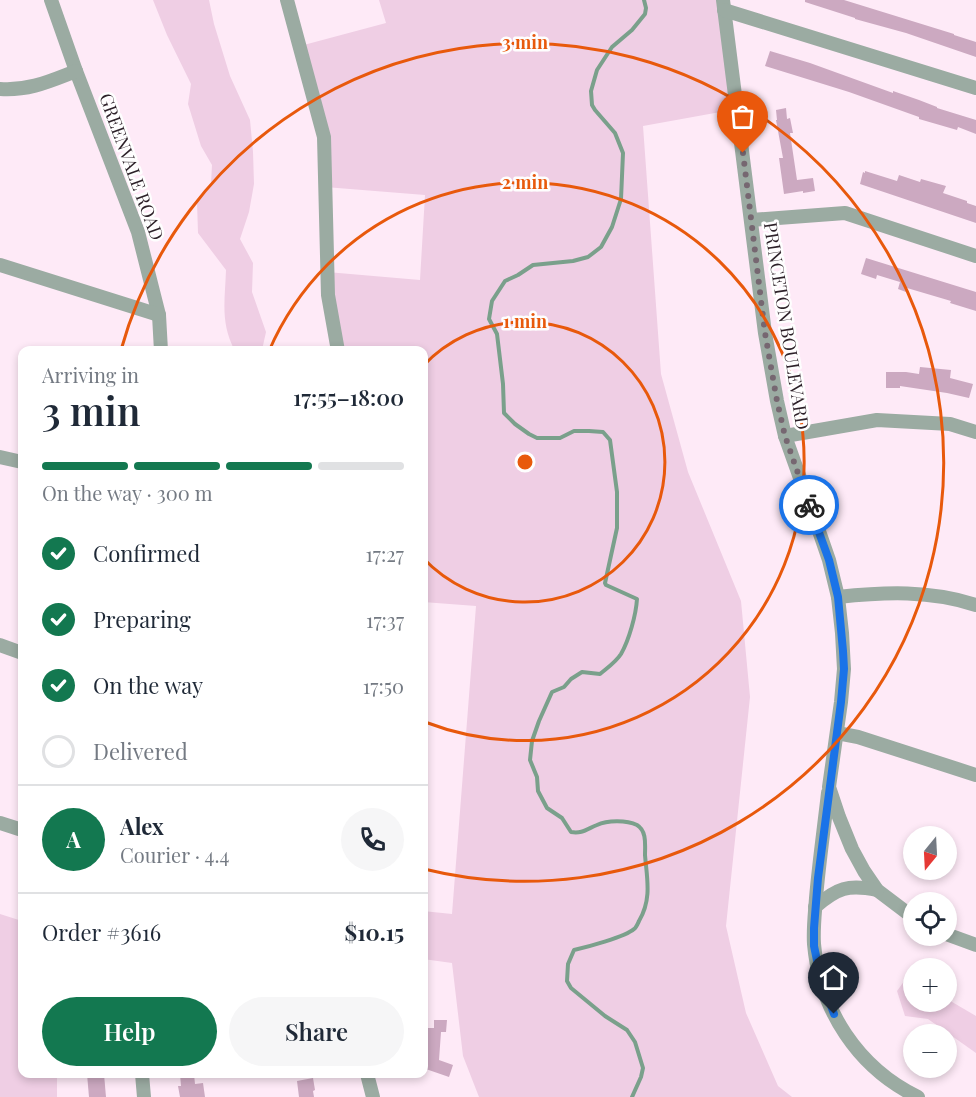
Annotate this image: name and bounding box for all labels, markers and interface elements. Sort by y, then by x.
text: 3 min [502,30,548,54]
street label: GREENVALE ROAD [94,90,170,244]
pin [717,91,768,153]
icon: bag [726,100,759,133]
text: 2 min [502,170,548,194]
street label: PRINCETON BOULEVARD [759,220,815,431]
text: 1 min [503,309,547,333]
text: Arriving in [42,361,139,388]
text: 17:55–18:00 [293,382,404,412]
text: 3 min [42,384,140,436]
centre of rings [515,452,535,472]
courier [779,475,839,535]
text: On the way · 300 m [42,479,213,506]
icon: bike [793,489,826,522]
icon: check [42,537,75,570]
text: Confirmed [93,538,200,568]
text: 17:27 [365,540,404,567]
icon: check [42,603,75,636]
text: Preparing [93,604,191,634]
text: 17:37 [366,606,404,633]
icon: check [42,669,75,702]
text: On the way [93,670,203,700]
text: 17:50 [363,672,404,699]
text: Delivered [93,736,188,766]
button: phone [341,808,404,871]
text: Alex [120,811,164,841]
text: A [66,824,81,854]
north arrow [903,826,957,880]
map controls [903,826,957,1078]
text: Courier · 4.4 [120,841,229,868]
button: locate [903,892,957,946]
text: Order #3616 [42,917,161,947]
text: $10.15 [345,917,404,947]
pin [808,952,859,1014]
button: + [903,958,957,1012]
icon: home [817,961,850,994]
button: Help [42,997,217,1066]
button: Share [229,997,404,1066]
button: − [903,1024,957,1078]

